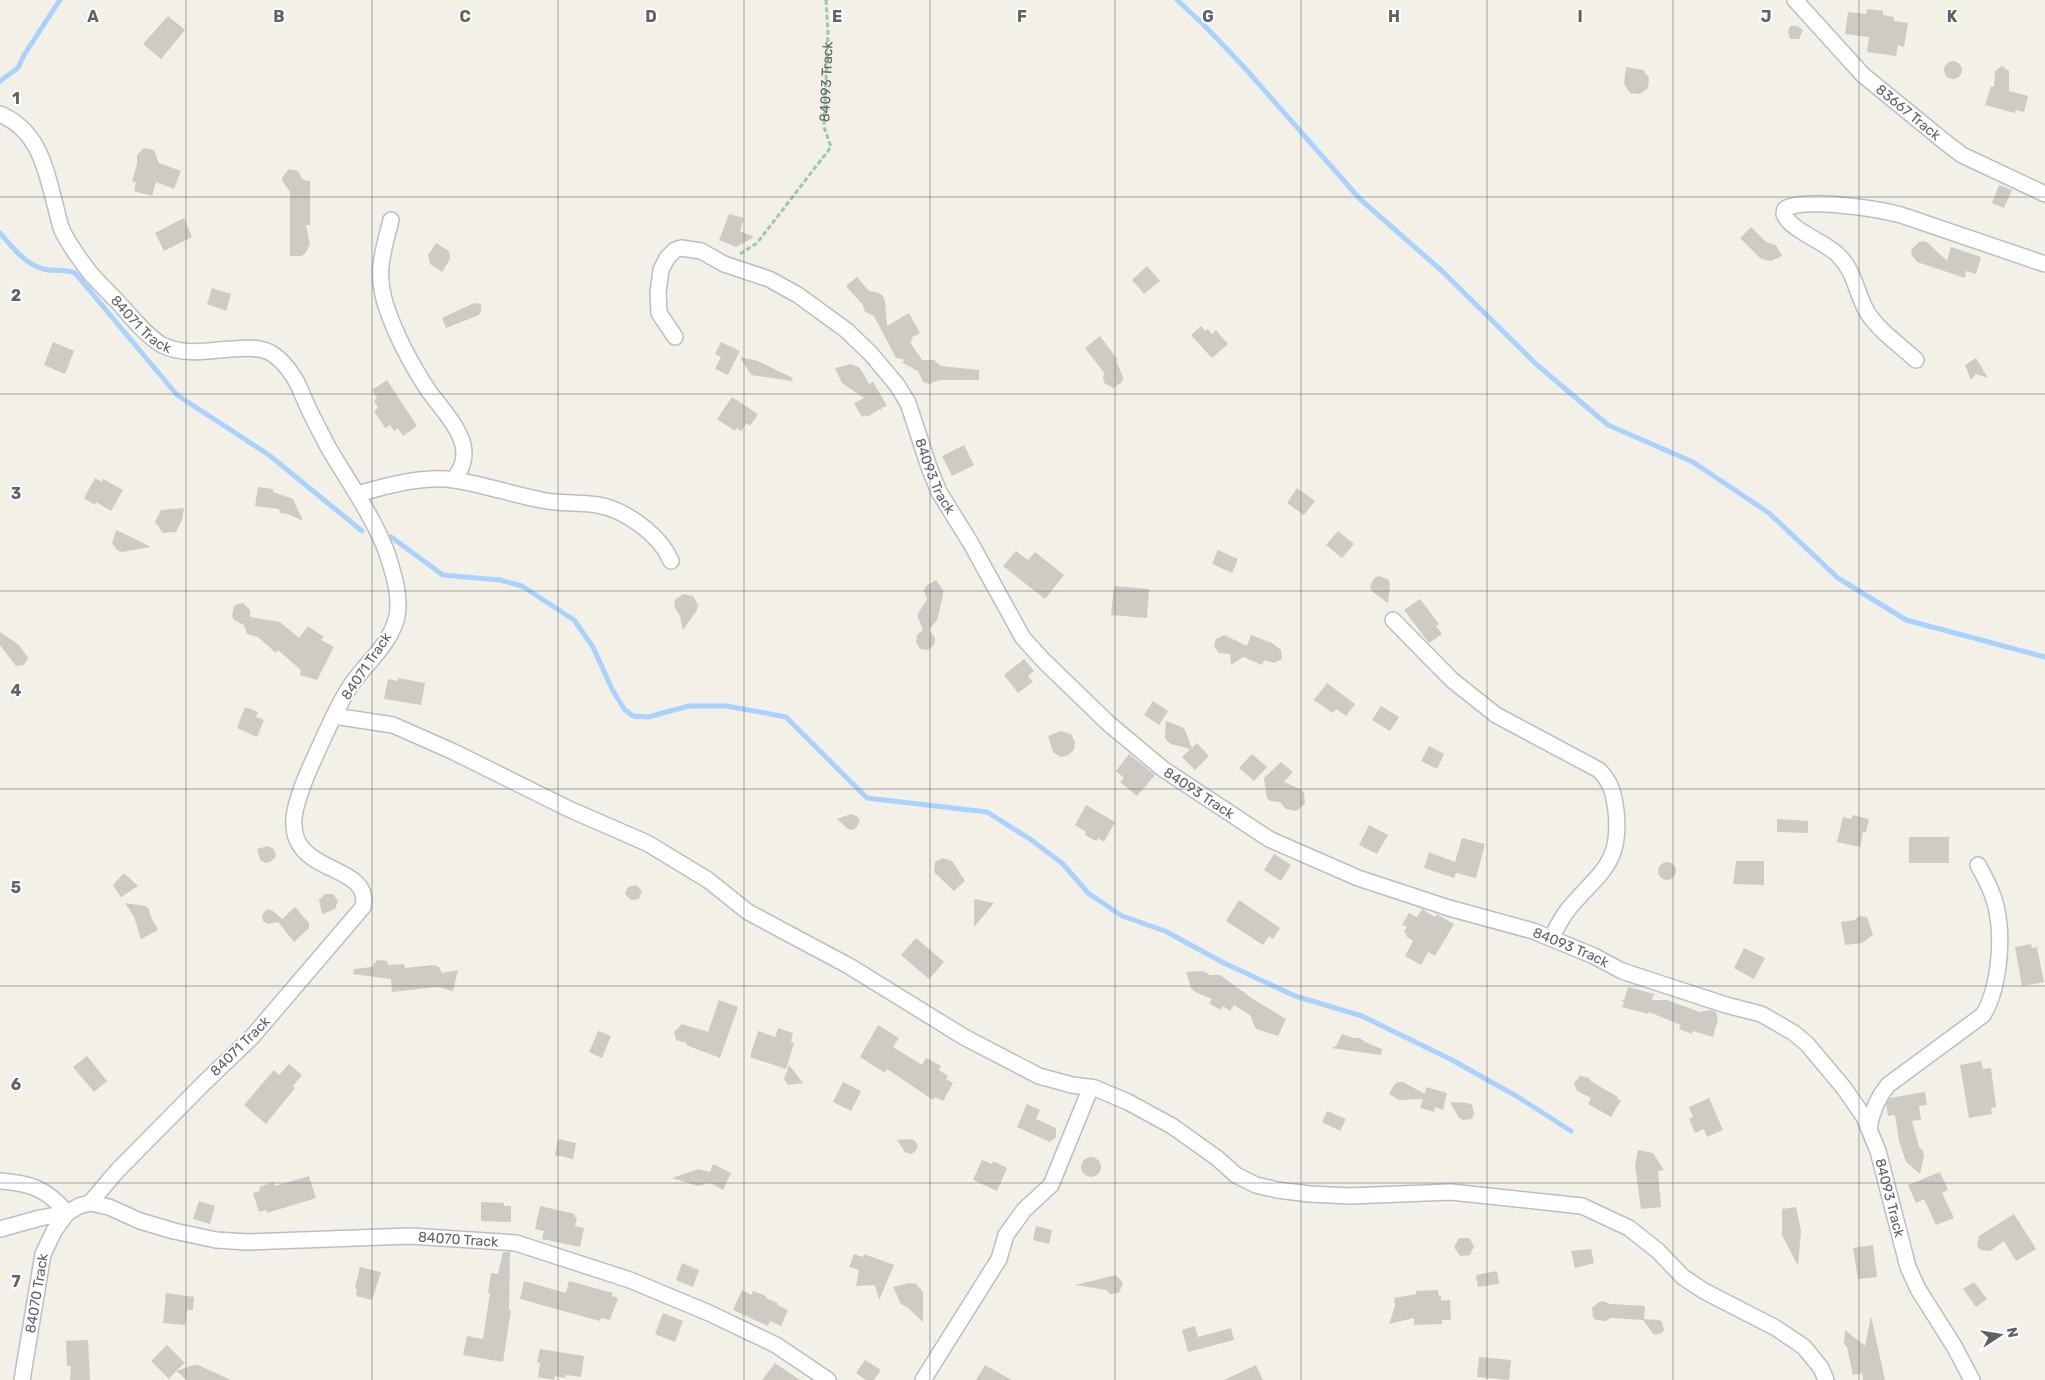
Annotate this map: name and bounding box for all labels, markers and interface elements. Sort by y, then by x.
text: A [87,7,99,26]
text: B [273,7,285,26]
text: C [459,7,471,26]
text: D [645,7,657,26]
text: E [832,7,842,26]
text: F [1017,7,1027,26]
text: G [1202,7,1214,26]
text: H [1388,7,1400,26]
text: I [1577,7,1583,26]
text: J [1761,7,1771,26]
text: K [1947,7,1958,26]
street label: 84093 Track [816,40,837,123]
street label: 83667 Track [1872,81,1945,145]
text: 1 [12,89,20,108]
text: 2 [11,286,21,305]
street label: 84071 Track [107,292,174,357]
street label: 84093 Track [911,436,959,518]
text: 3 [11,484,21,503]
street label: 84071 Track [338,629,396,703]
text: 4 [11,681,22,700]
street label: 84093 Track [1160,764,1238,823]
text: 5 [11,878,21,897]
street label: 84093 Track [1530,924,1612,972]
street label: 84071 Track [207,1012,274,1080]
text: 6 [11,1075,21,1094]
street label: 84093 Track [1871,1157,1908,1240]
street label: 84070 Track [417,1229,500,1251]
street label: 84070 Track [22,1251,52,1334]
text: 7 [11,1272,21,1291]
north arrow [1975,1310,2025,1360]
text: N [2003,1326,2022,1339]

